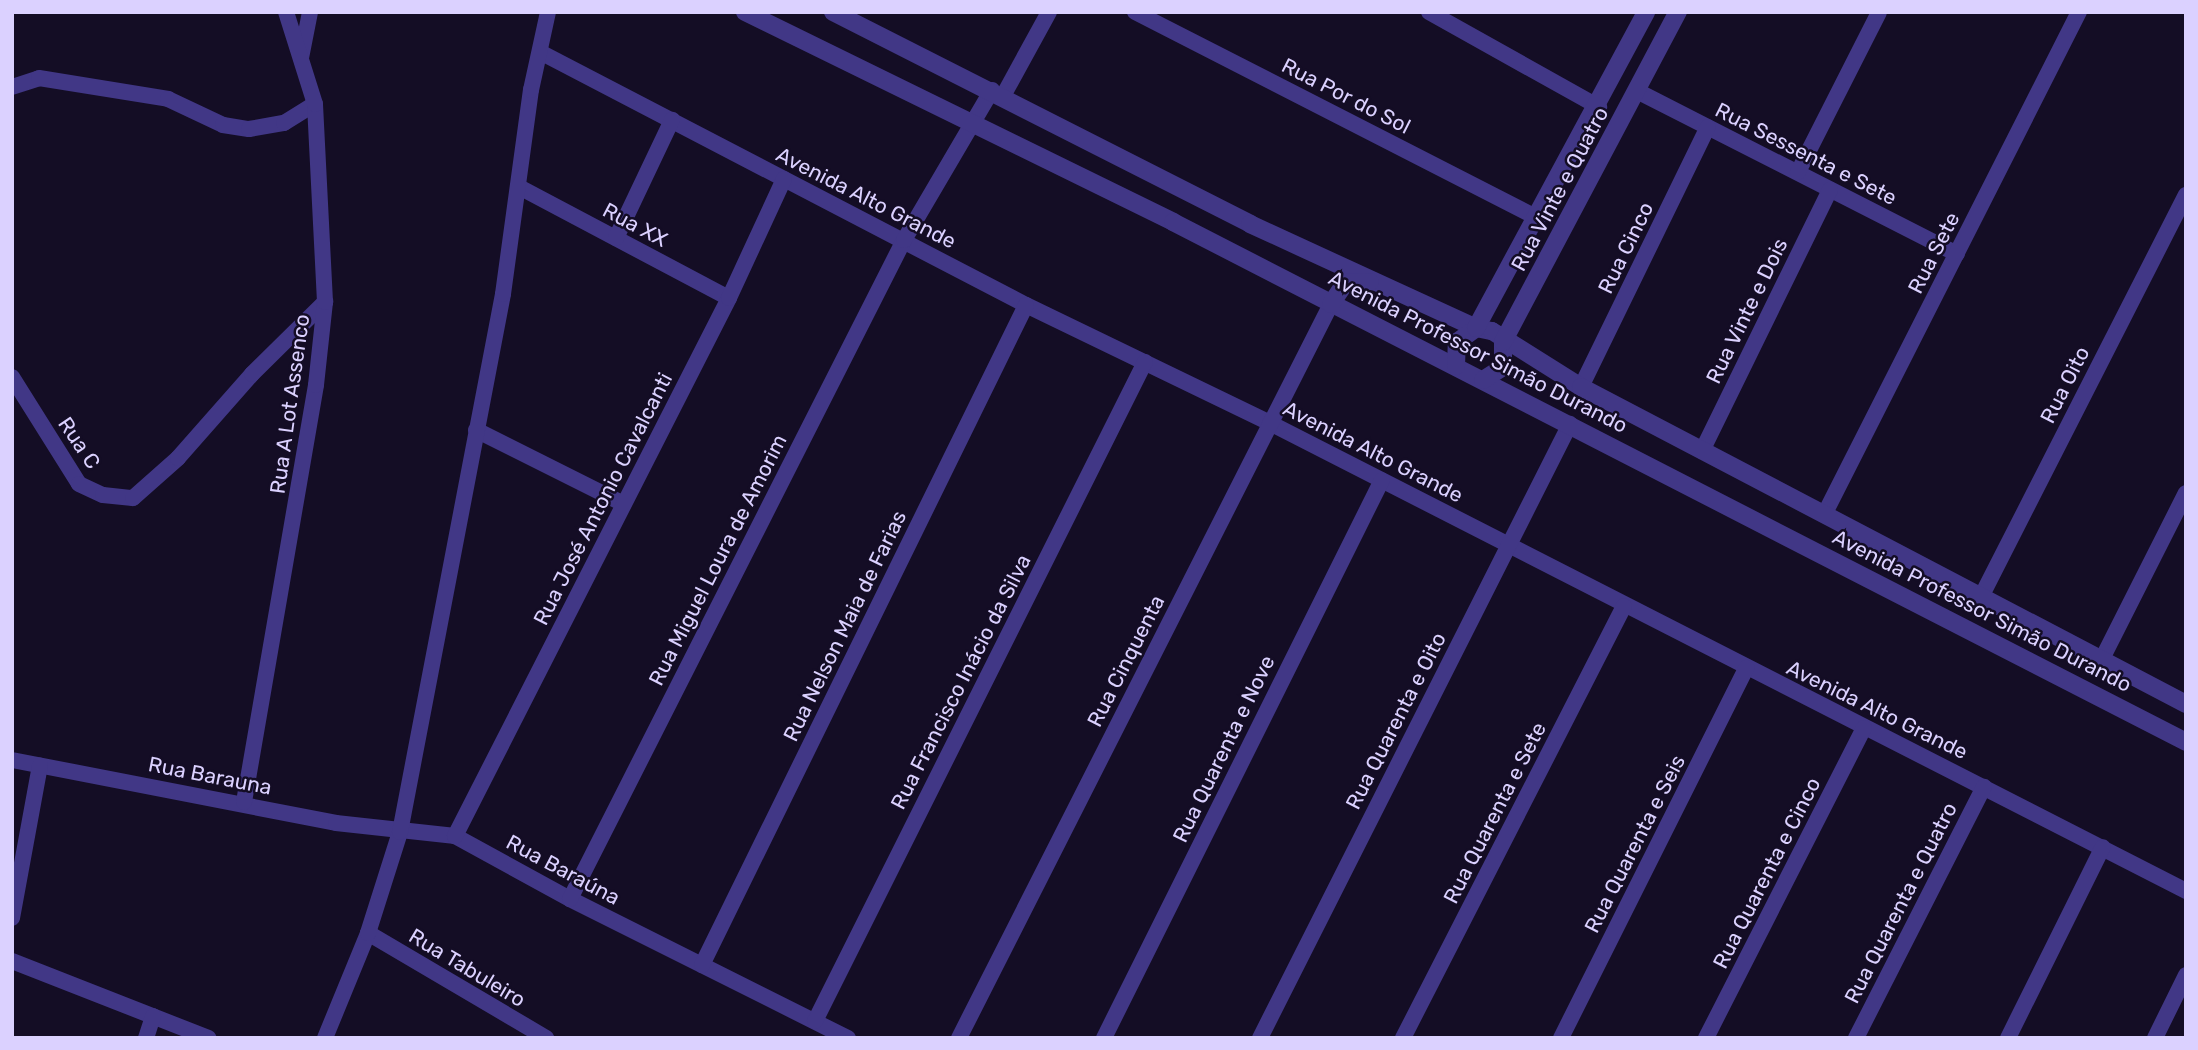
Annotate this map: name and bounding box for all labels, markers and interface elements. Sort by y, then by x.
street label: Rua Por do Sol [1277,53,1415,139]
street label: Rua Sessenta e Sete [1711,97,1901,211]
street label: Rua Vinte e Quatro [1506,102,1614,276]
street label: Avenida Alto Grande [772,142,960,254]
street label: Rua XX [598,198,672,252]
street label: Rua Cinco [1593,198,1659,298]
street label: Rua Sete [1903,208,1965,298]
street label: Rua Vinte e Dois [1701,234,1793,388]
street label: Avenida Professor Simão Durando [1324,265,1632,439]
street label: Rua A Lot Assenco [265,312,315,496]
street label: Rua Oito [2035,342,2095,428]
street label: Rua José Antonio Cavalcanti [528,368,678,630]
street label: Avenida Alto Grande [1279,396,1467,508]
street label: Rua C [53,412,105,474]
street label: Rua Miguel Loura de Amorim [643,430,793,690]
street label: Rua Nelson Maia de Farias [778,507,912,745]
street label: Avenida Professor Simão Durando [1828,524,2136,698]
street label: Rua Francisco Inácio da Silva [886,550,1036,814]
street label: Rua Cinquenta [1082,591,1170,731]
street label: Rua Quarenta e Oito [1340,628,1452,814]
street label: Rua Quarenta e Nove [1168,651,1280,847]
street label: Avenida Alto Grande [1782,655,1972,765]
street label: Rua Quarenta e Sete [1438,718,1552,908]
street label: Rua Quarenta e Seis [1579,751,1691,937]
street label: Rua Barauna [146,752,274,800]
street label: Rua Quarenta e Cinco [1708,773,1826,973]
street label: Rua Quarenta e Quatro [1839,798,1963,1008]
street label: Rua Baraúna [502,830,624,910]
street label: Rua Tabuleiro [404,923,530,1013]

